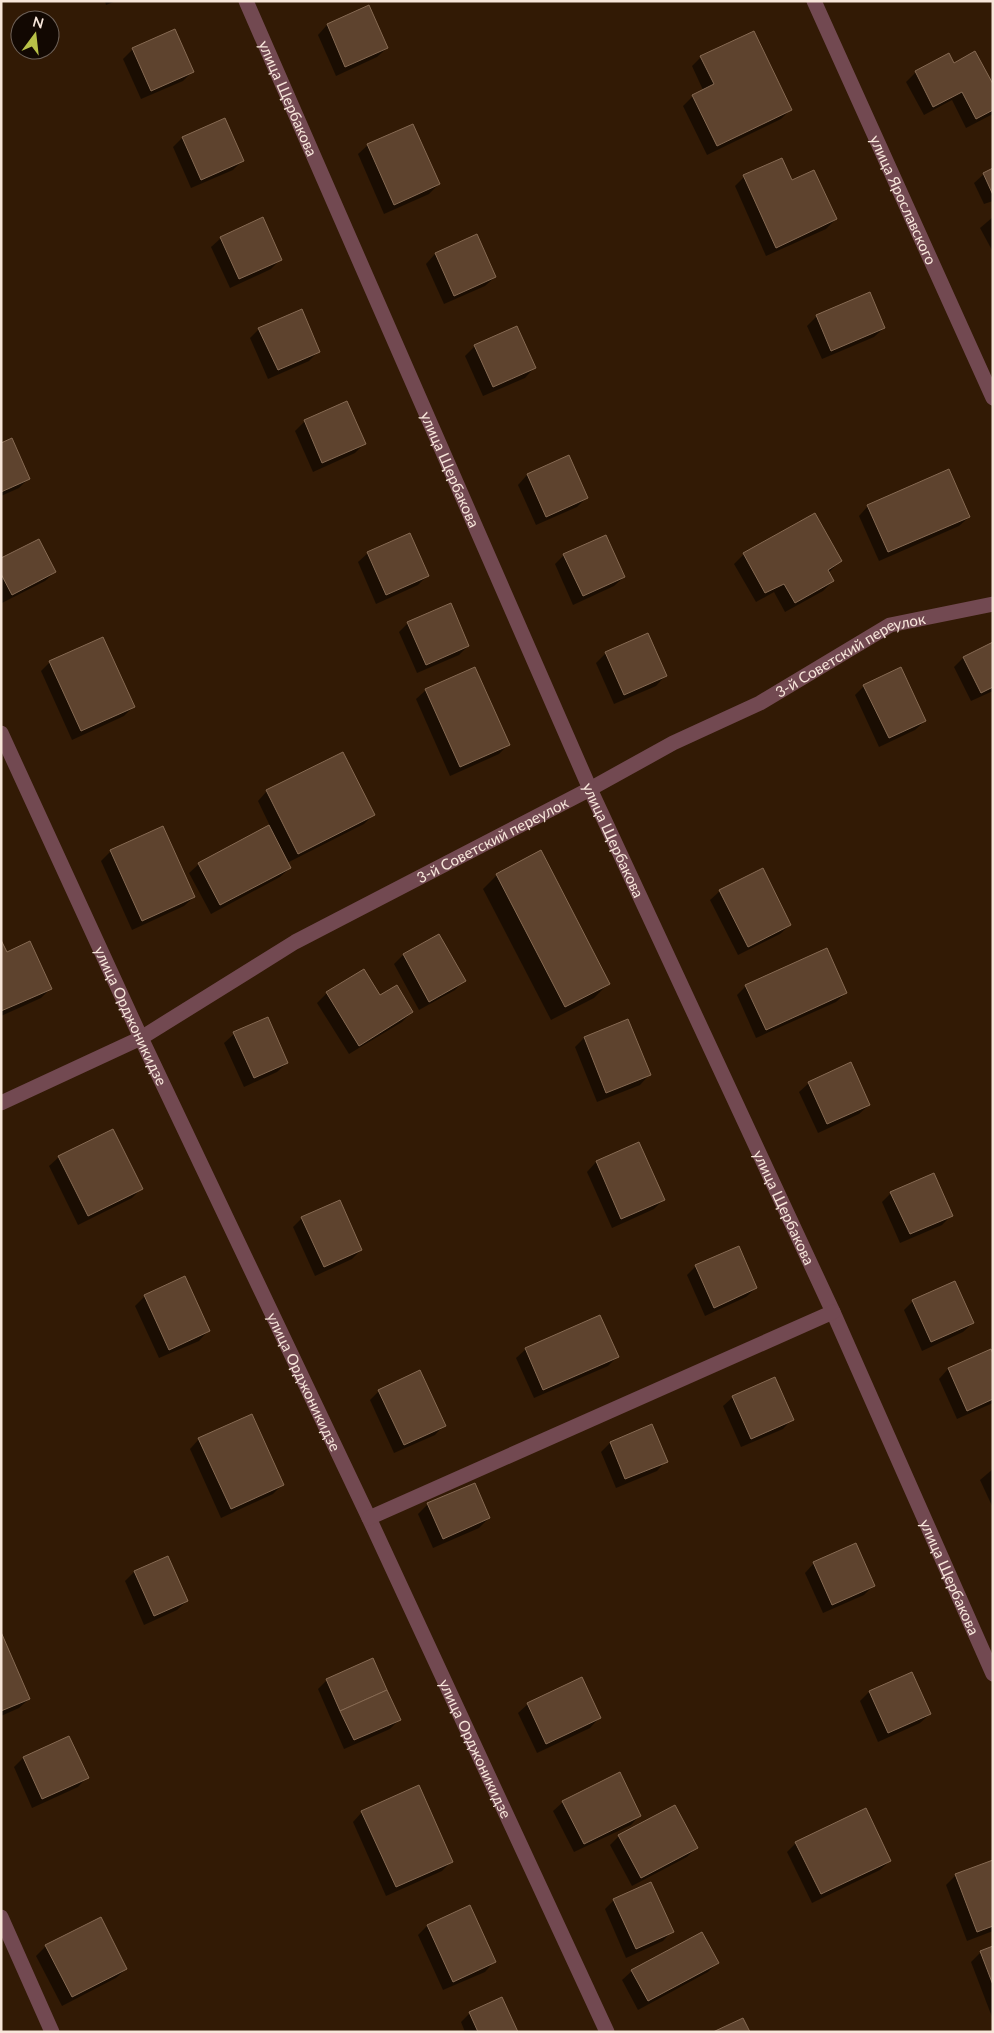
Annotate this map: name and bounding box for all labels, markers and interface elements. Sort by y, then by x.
north arrow [10,10,60,60]
text: N [31,12,46,32]
street label: улица Щербакова [255,37,322,159]
street label: улица Ярославского [867,132,941,267]
street label: улица Щербакова [417,409,484,530]
street label: 3-й Советский переулок [772,609,927,701]
street label: улица Щербакова [579,780,648,900]
street label: 3-й Советский переулок [413,793,571,886]
street label: улица Орджоникидзе [91,943,171,1088]
street label: улица Щербакова [750,1147,819,1268]
street label: улица Орджоникидзе [264,1309,345,1454]
street label: улица Щербакова [917,1516,983,1637]
street label: улица Орджоникидзе [436,1676,516,1821]

